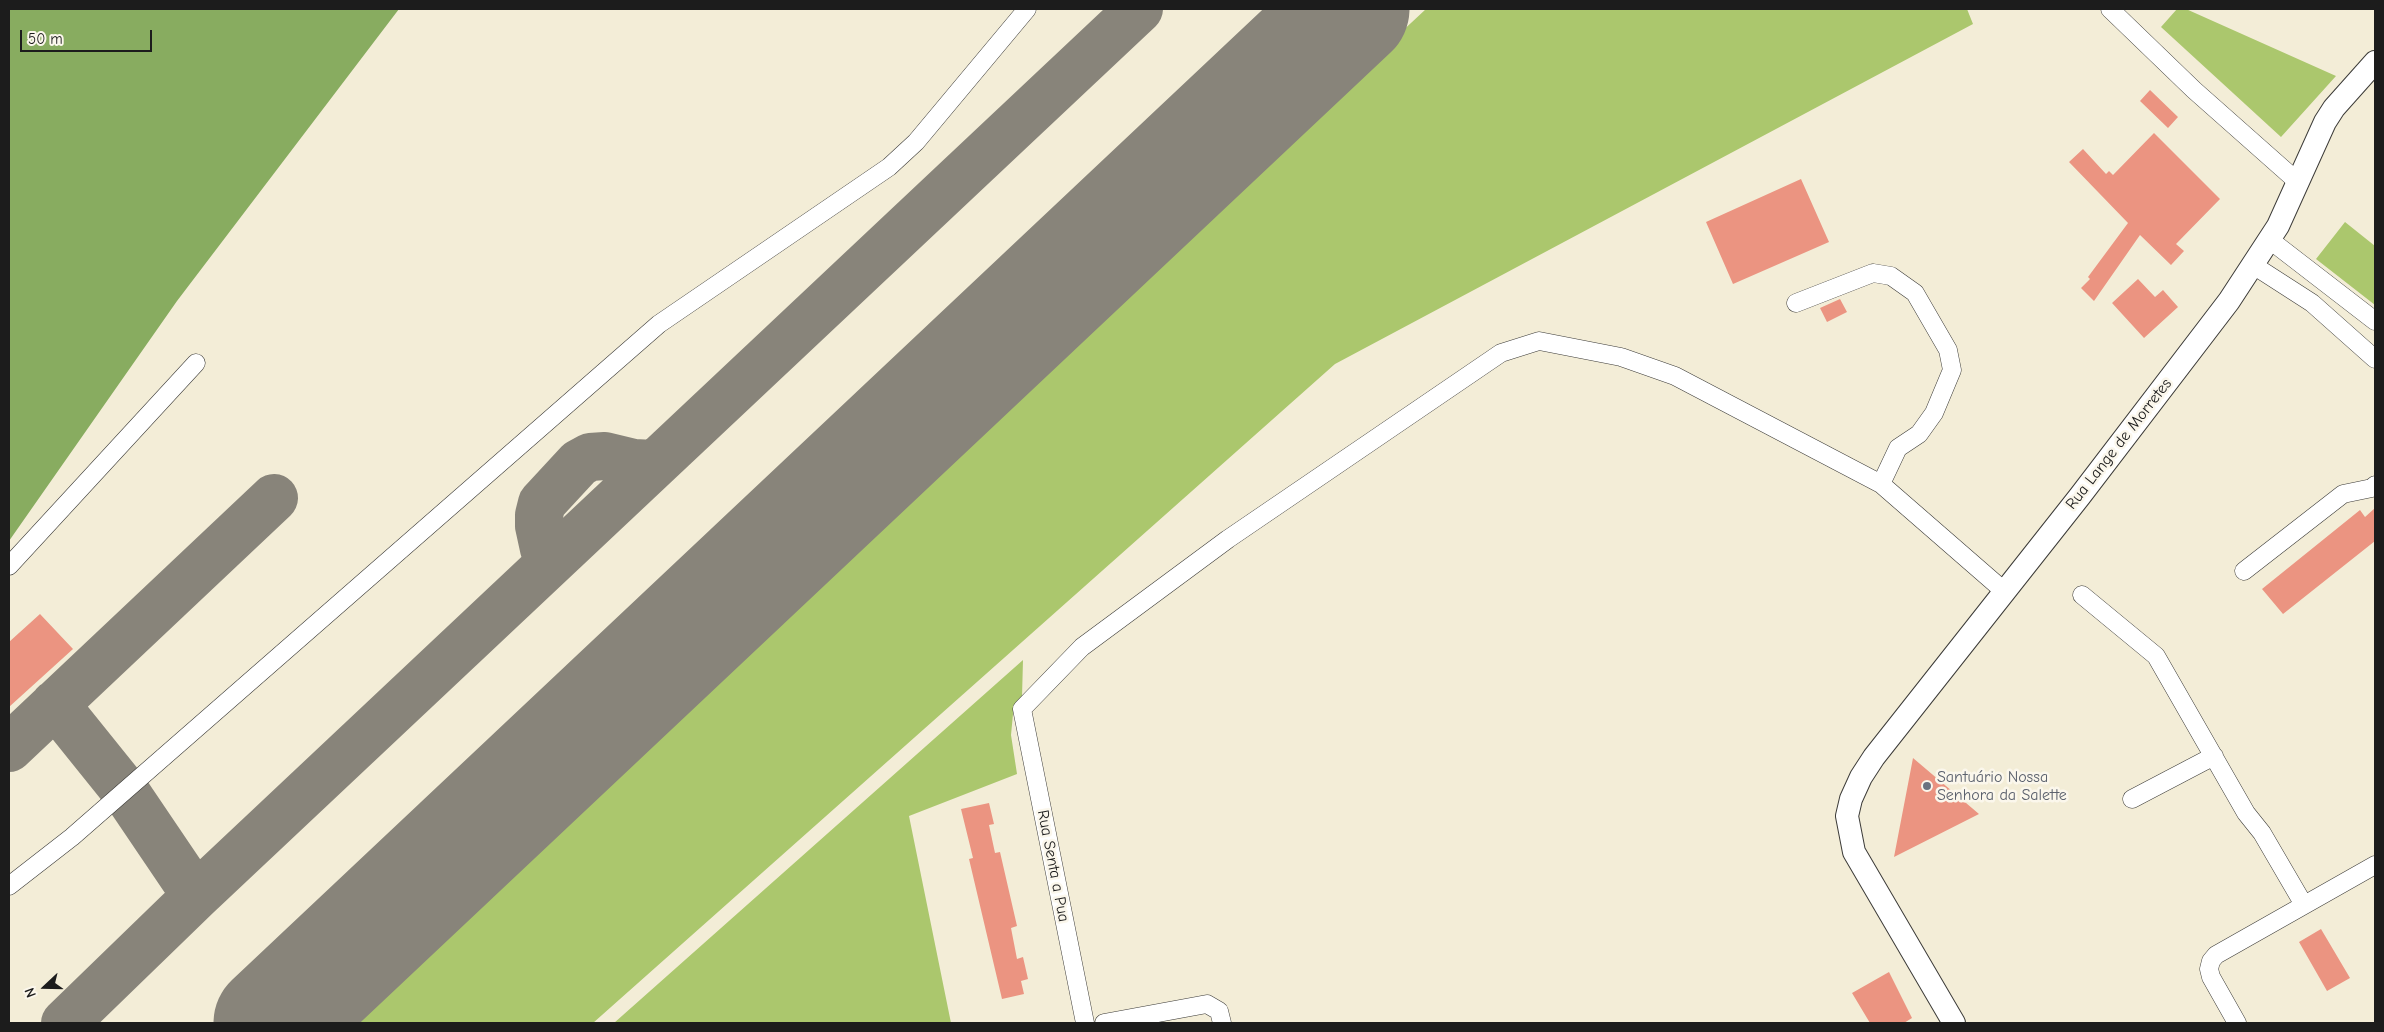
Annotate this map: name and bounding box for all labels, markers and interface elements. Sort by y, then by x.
scale bar [22,20,155,52]
text: 50 m [28,30,63,48]
street label: Rua Lange de Morretes [2062,375,2176,513]
place label: Santuário Nossa Senhora da Salette [1937,767,2067,805]
marker: Santuário Nossa Senhora da Salette [1921,780,1933,792]
street label: Rua Senta a Pua [1033,808,1073,924]
north arrow [20,962,70,1012]
text: N [21,985,40,1000]

